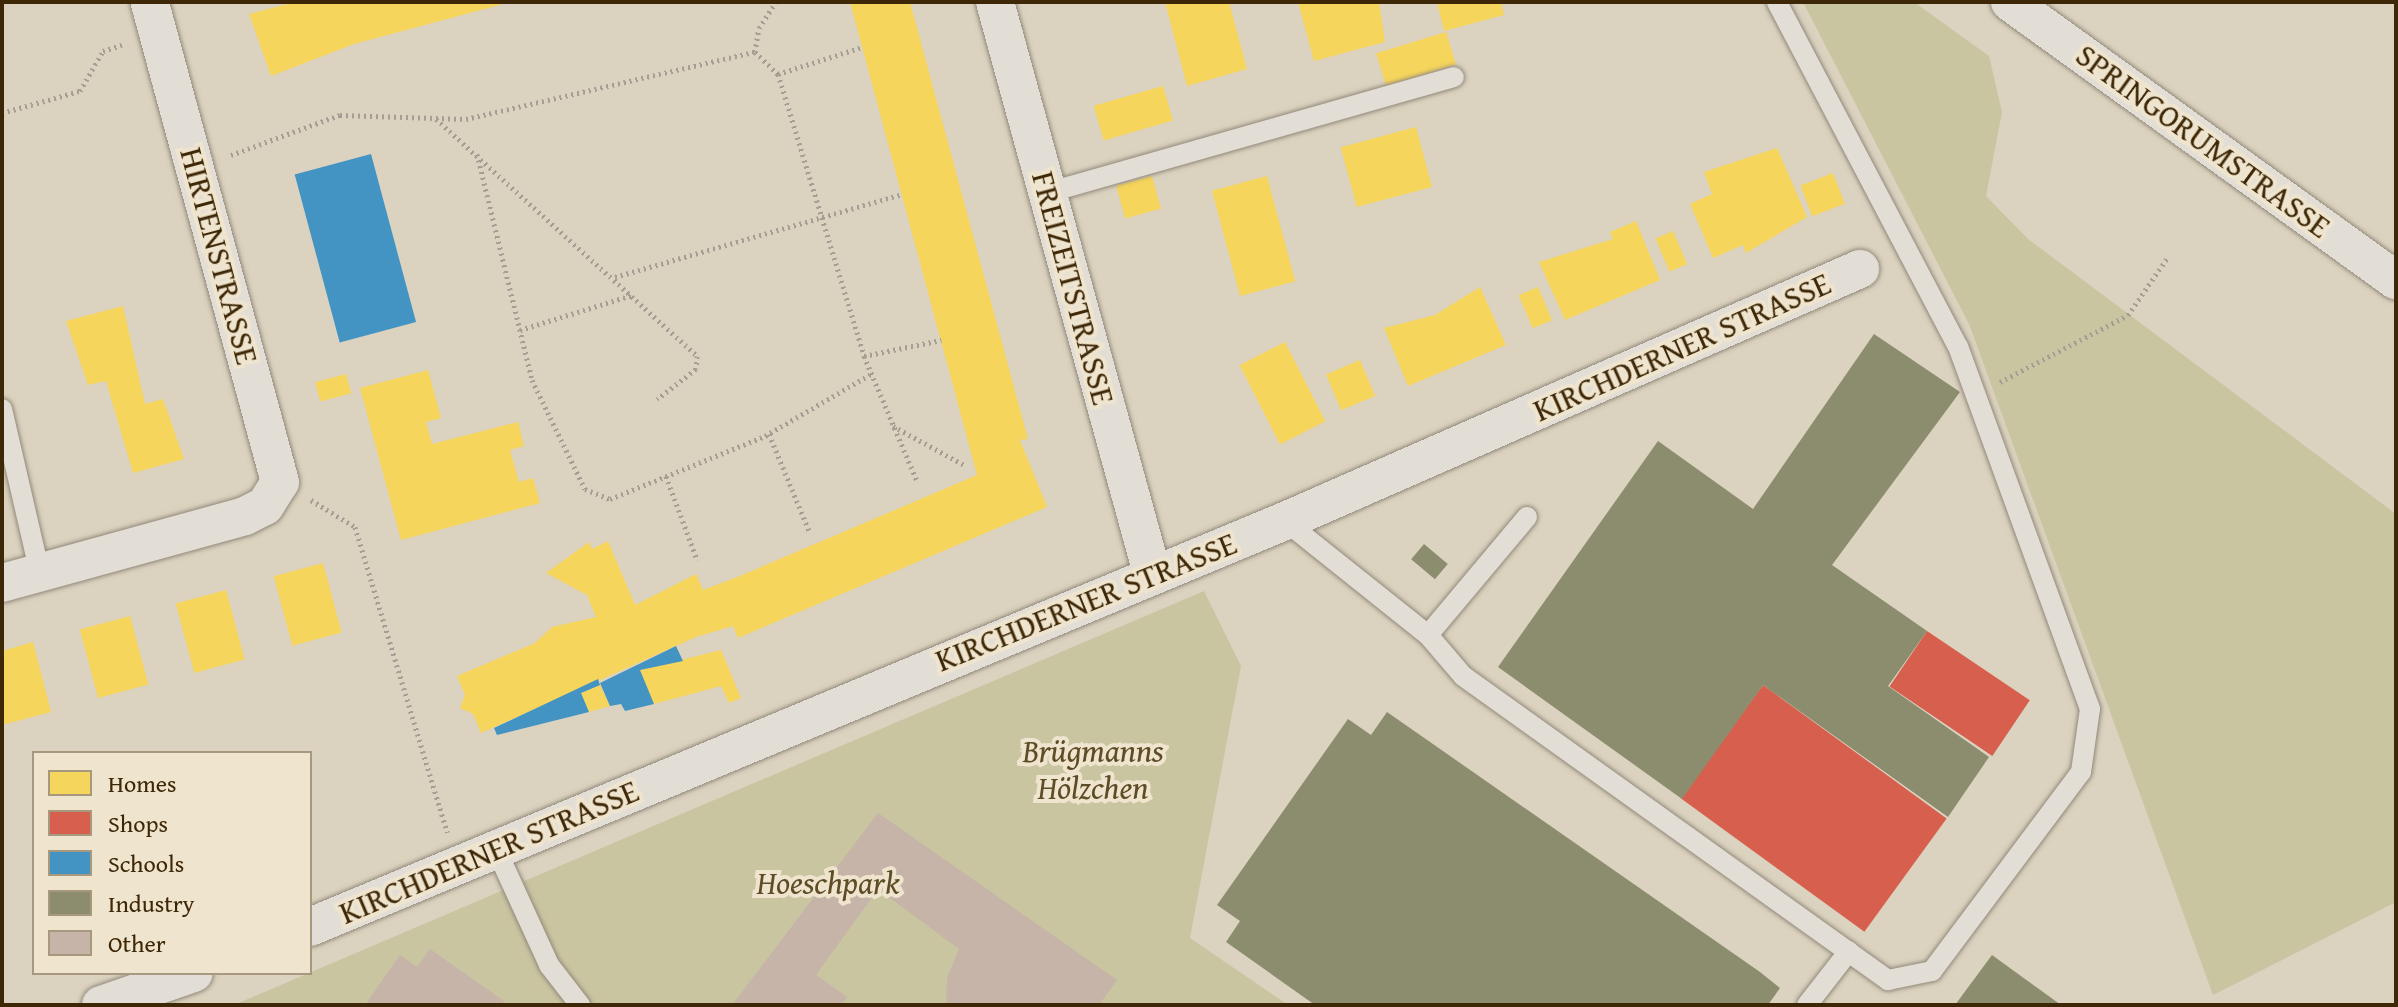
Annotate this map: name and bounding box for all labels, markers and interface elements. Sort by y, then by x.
street label: SPRINGORUMSTRASSE [2068,36,2338,246]
street label: HIRTENSTRASSE [172,143,266,369]
street label: FREIZEITSTRASSE [1023,167,1123,409]
street label: KIRCHDERNER STRASSE [1527,264,1837,430]
street label: KIRCHDERNER STRASSE [930,524,1242,680]
park label: Brügmanns Hölzchen [1022,733,1164,808]
legend [32,751,312,975]
text: Homes [108,766,177,801]
street label: KIRCHDERNER STRASSE [334,772,644,932]
text: Shops [108,806,168,841]
text: Schools [108,846,184,881]
park label: Hoeschpark [757,864,899,902]
text: Industry [108,886,195,921]
text: Other [108,926,166,961]

